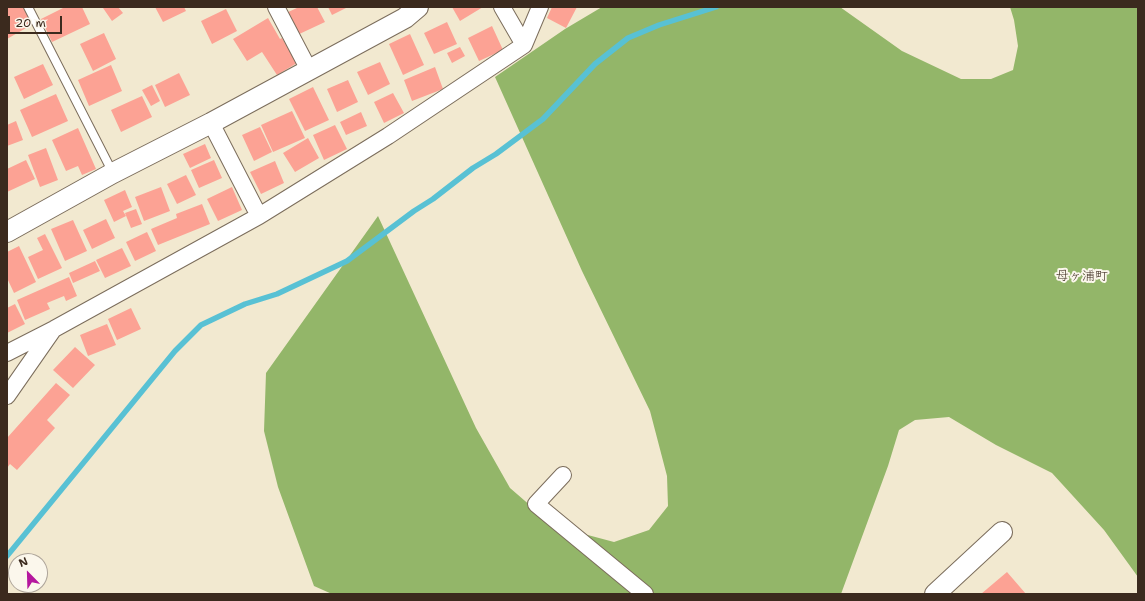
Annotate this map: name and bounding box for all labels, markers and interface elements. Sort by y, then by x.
scale bar [10,8,64,34]
text: 20 m [15,15,46,31]
district label: 母ヶ浦町 [1056,269,1108,285]
north arrow [8,553,48,593]
text: N [17,554,30,571]

